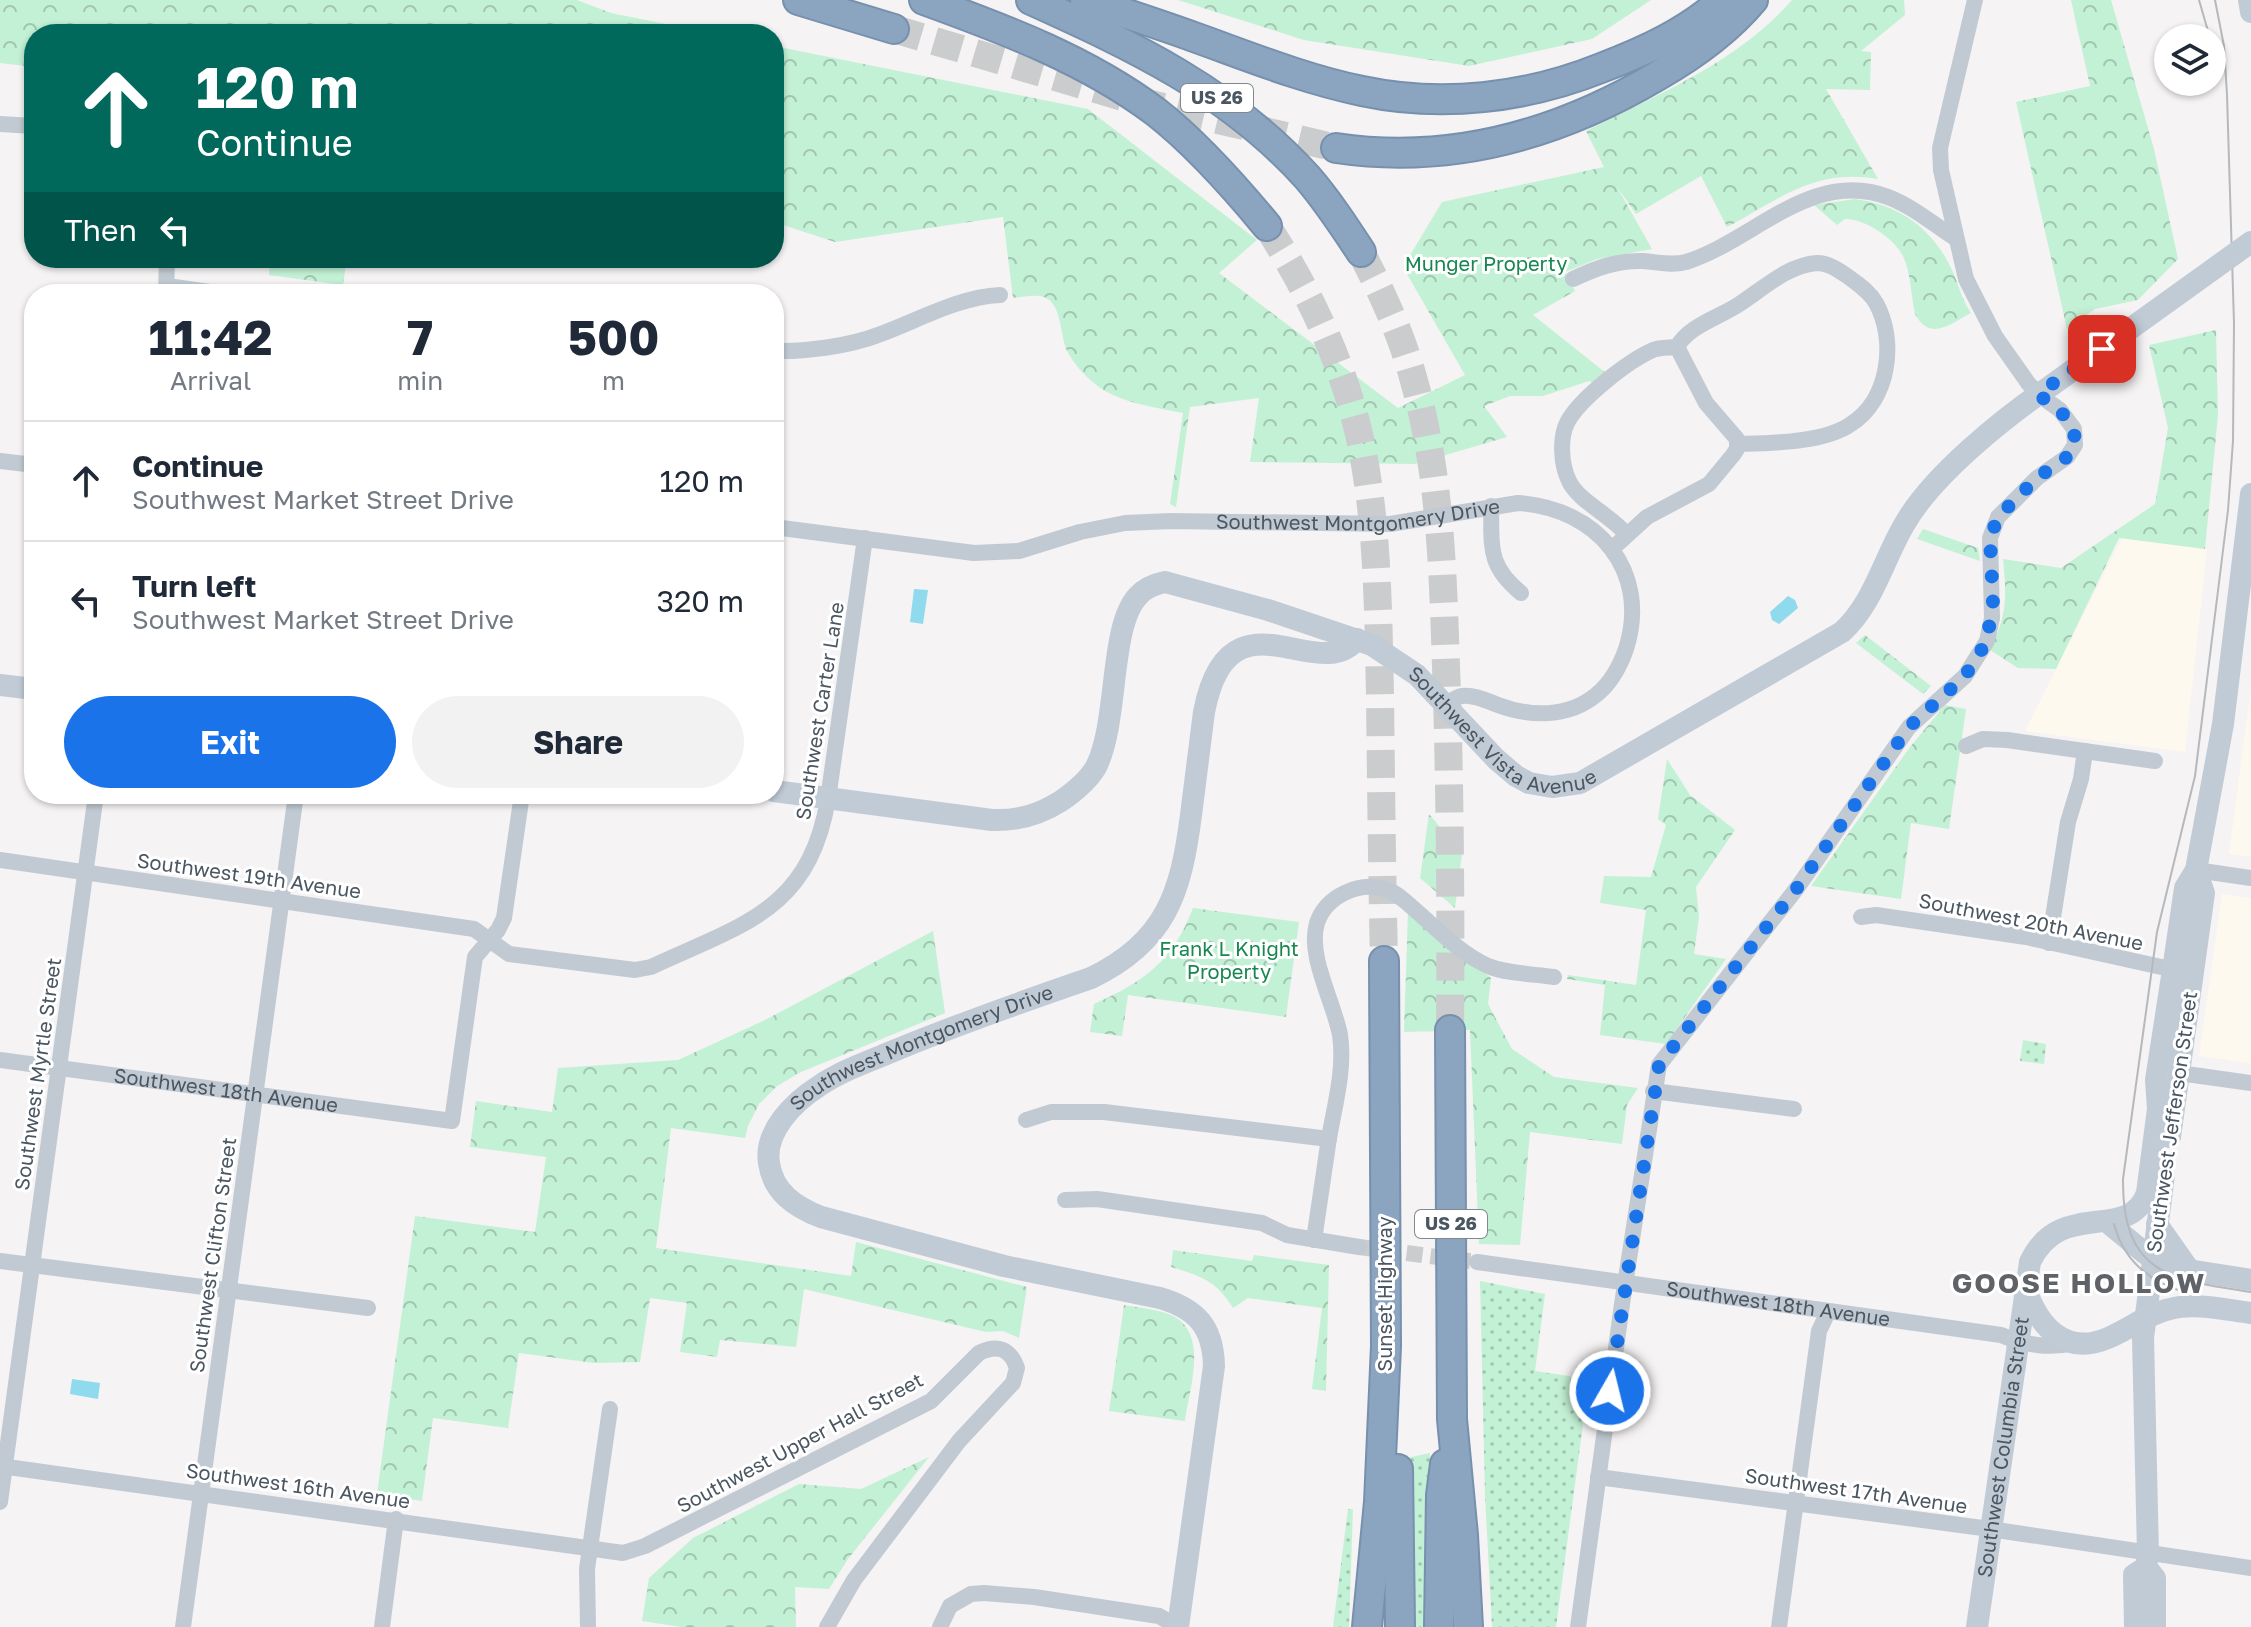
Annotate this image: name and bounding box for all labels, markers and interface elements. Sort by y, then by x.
map controls [2154,24,2226,96]
button: layers [2154,24,2226,96]
text: 120 m [196,53,358,120]
icon: ahead [64,56,168,160]
road number: US 26 [1181,84,1253,112]
text: Continue [196,121,353,164]
icon: left [153,208,197,252]
text: Then [64,212,137,248]
park label: Munger Property [1405,251,1567,275]
text: 11:42 [149,308,273,366]
text: 7 [407,308,433,366]
text: 500 [568,308,659,366]
pin [2068,315,2136,383]
icon: arrive [2080,327,2124,371]
text: Arrival [170,365,251,396]
text: min [397,365,443,396]
text: m [602,365,625,396]
text: Continue [132,448,263,484]
icon: ahead [64,459,108,503]
text: 120 m [659,463,744,499]
text: Southwest Market Street Drive [132,484,514,515]
street label: Southwest Montgomery Drive [1216,493,1501,536]
text: Turn left [132,568,257,604]
icon: left [64,579,108,623]
text: 320 m [656,583,744,619]
street label: Southwest Carter Lane [790,600,848,822]
text: Southwest Market Street Drive [132,604,514,635]
street label: Southwest Vista Avenue [1405,660,1600,798]
button: Exit [64,696,396,788]
button: Share [412,696,744,788]
street label: Southwest 19th Avenue [136,847,363,903]
street label: Southwest 20th Avenue [1917,887,2145,955]
park label: Frank L Knight Property [1159,936,1299,983]
street label: Southwest Myrtle Street [9,956,65,1192]
street label: Southwest Montgomery Drive [784,979,1056,1115]
street label: Southwest Jefferson Street [2141,990,2201,1254]
street label: Southwest 18th Avenue [112,1062,340,1117]
street label: Southwest Clifton Street [184,1136,240,1374]
road number: US 26 [1415,1210,1487,1238]
street label: Sunset Highway [1372,1216,1396,1372]
district label: GOOSE HOLLOW [1952,1266,2206,1299]
street label: Southwest 18th Avenue [1665,1275,1892,1330]
street label: Southwest Columbia Street [1971,1315,2033,1579]
position arrow [1568,1349,1652,1433]
street label: Southwest Upper Hall Street [672,1367,927,1517]
street label: Southwest 16th Avenue [185,1457,412,1513]
street label: Southwest 17th Avenue [1743,1463,1969,1518]

